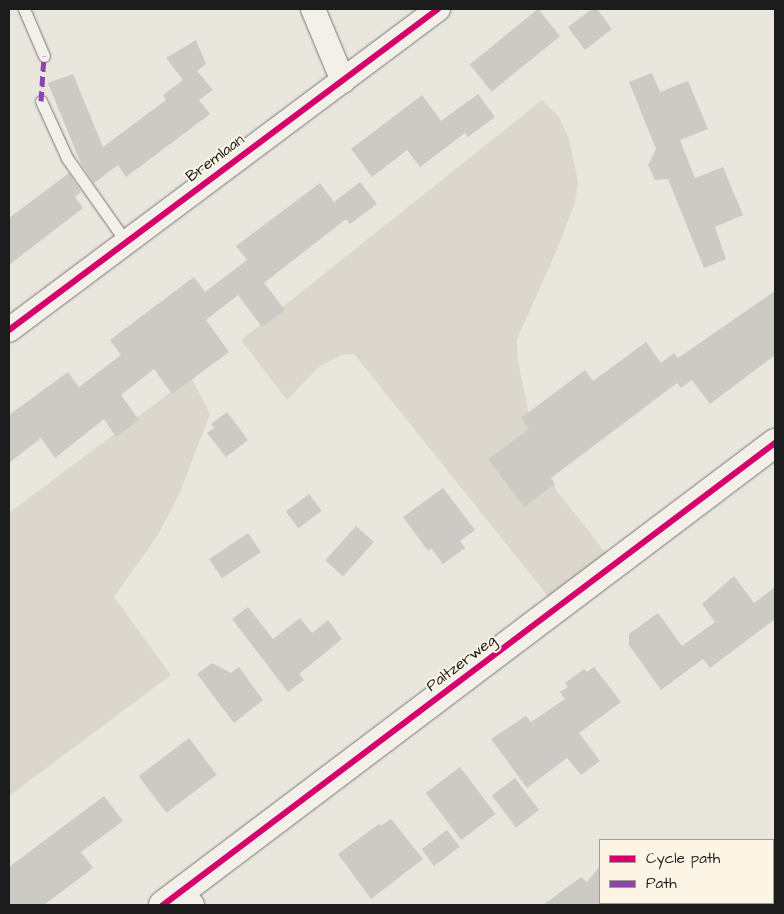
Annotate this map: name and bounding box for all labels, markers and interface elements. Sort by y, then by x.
street label: Bremlaan [182,130,248,186]
street label: Paltzerweg [422,630,500,696]
legend [599,839,774,904]
text: Cycle path [646,848,720,869]
text: Path [646,873,677,894]

